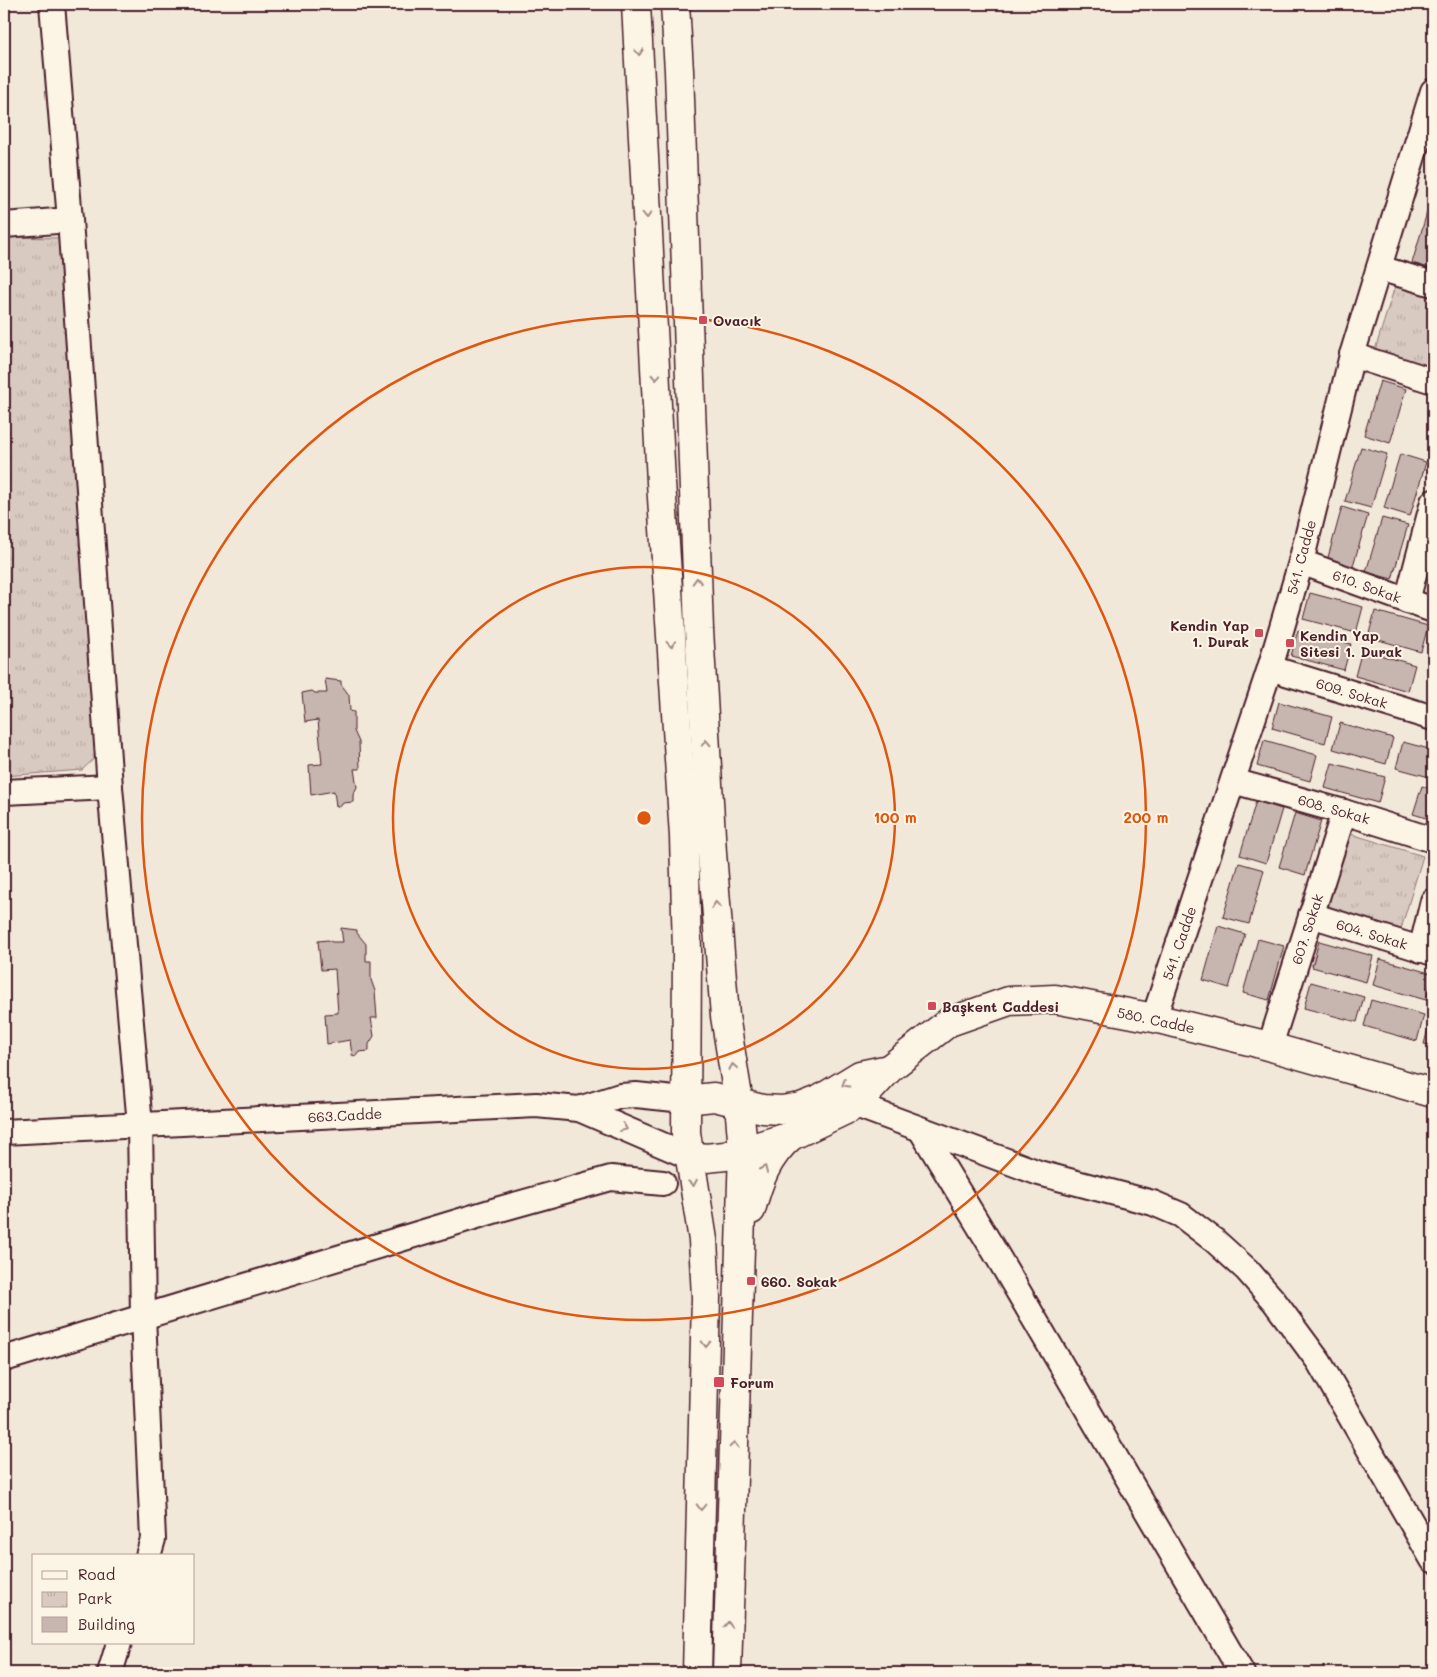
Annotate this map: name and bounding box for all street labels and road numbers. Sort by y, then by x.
street label: 541. Cadde [1282,518,1320,596]
street label: 610. Sokak [1330,565,1404,607]
street label: 609. Sokak [1314,673,1390,713]
street label: 608. Sokak [1296,790,1372,828]
street label: 607. Sokak [1287,891,1327,967]
street label: 541. Cadde [1158,904,1200,982]
street label: 604. Sokak [1334,914,1410,954]
street label: 580. Cadde [1115,1002,1197,1038]
street label: 663.Cadde [307,1104,383,1126]

